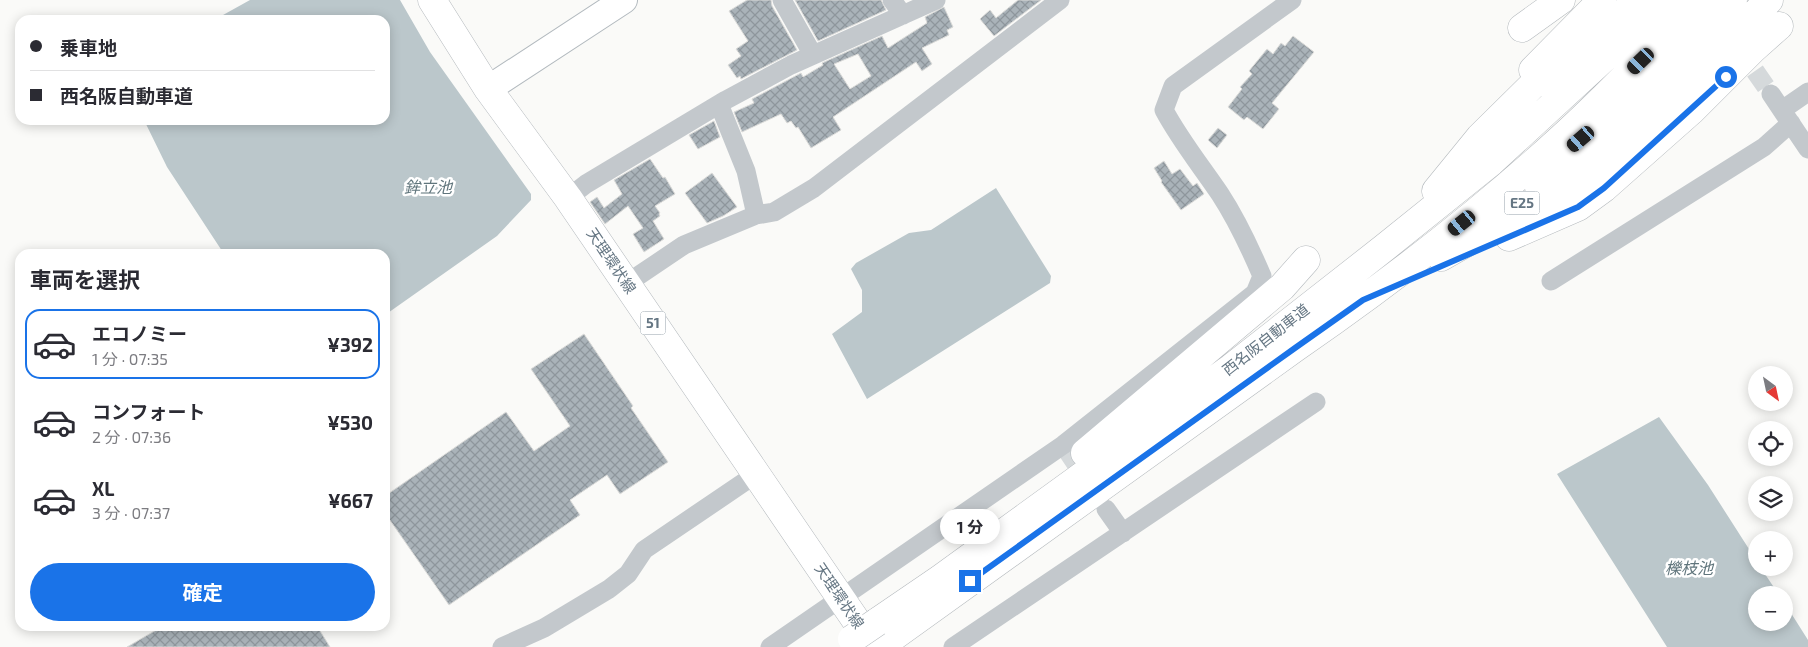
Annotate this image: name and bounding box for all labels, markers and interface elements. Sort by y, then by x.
text: 乗車地 [60,36,117,59]
car [1625,45,1657,77]
route start [1715,66,1737,88]
text: 西名阪自動車道 [60,84,193,107]
car [1564,123,1597,155]
water label: 鉾立池 [404,177,454,196]
road number: E25 [1504,192,1540,214]
car [1445,208,1478,238]
street label: 天理環状線 [583,224,640,297]
text: 車両を選択 [30,266,140,292]
street label: 西名阪自動車道 [1218,300,1312,379]
road number: 51 [640,312,666,334]
icon: car [32,322,77,367]
text: エコノミー [92,322,187,345]
text: ¥392 [327,333,373,356]
text: 1 分 · 07:35 [92,349,168,368]
north arrow [1748,366,1792,411]
map controls [1748,366,1793,631]
icon: car [32,400,77,445]
text: コンフォート [92,400,205,423]
text: ¥530 [327,411,373,434]
button: locate [1748,421,1793,466]
text: 2 分 · 07:36 [92,427,171,446]
button: layers [1748,476,1793,521]
text: XL [92,477,114,500]
icon: car [32,478,77,523]
text: ¥667 [328,489,373,512]
text: 3 分 · 07:37 [92,503,170,522]
callout: 1 分 [940,508,1000,544]
text: 1 分 [957,517,983,536]
button: + [1748,531,1793,576]
water label: 櫟枝池 [1665,558,1715,577]
street label: 天理環状線 [811,559,868,632]
button: 確定 [30,563,375,621]
route end [959,570,981,592]
button: − [1748,586,1793,631]

